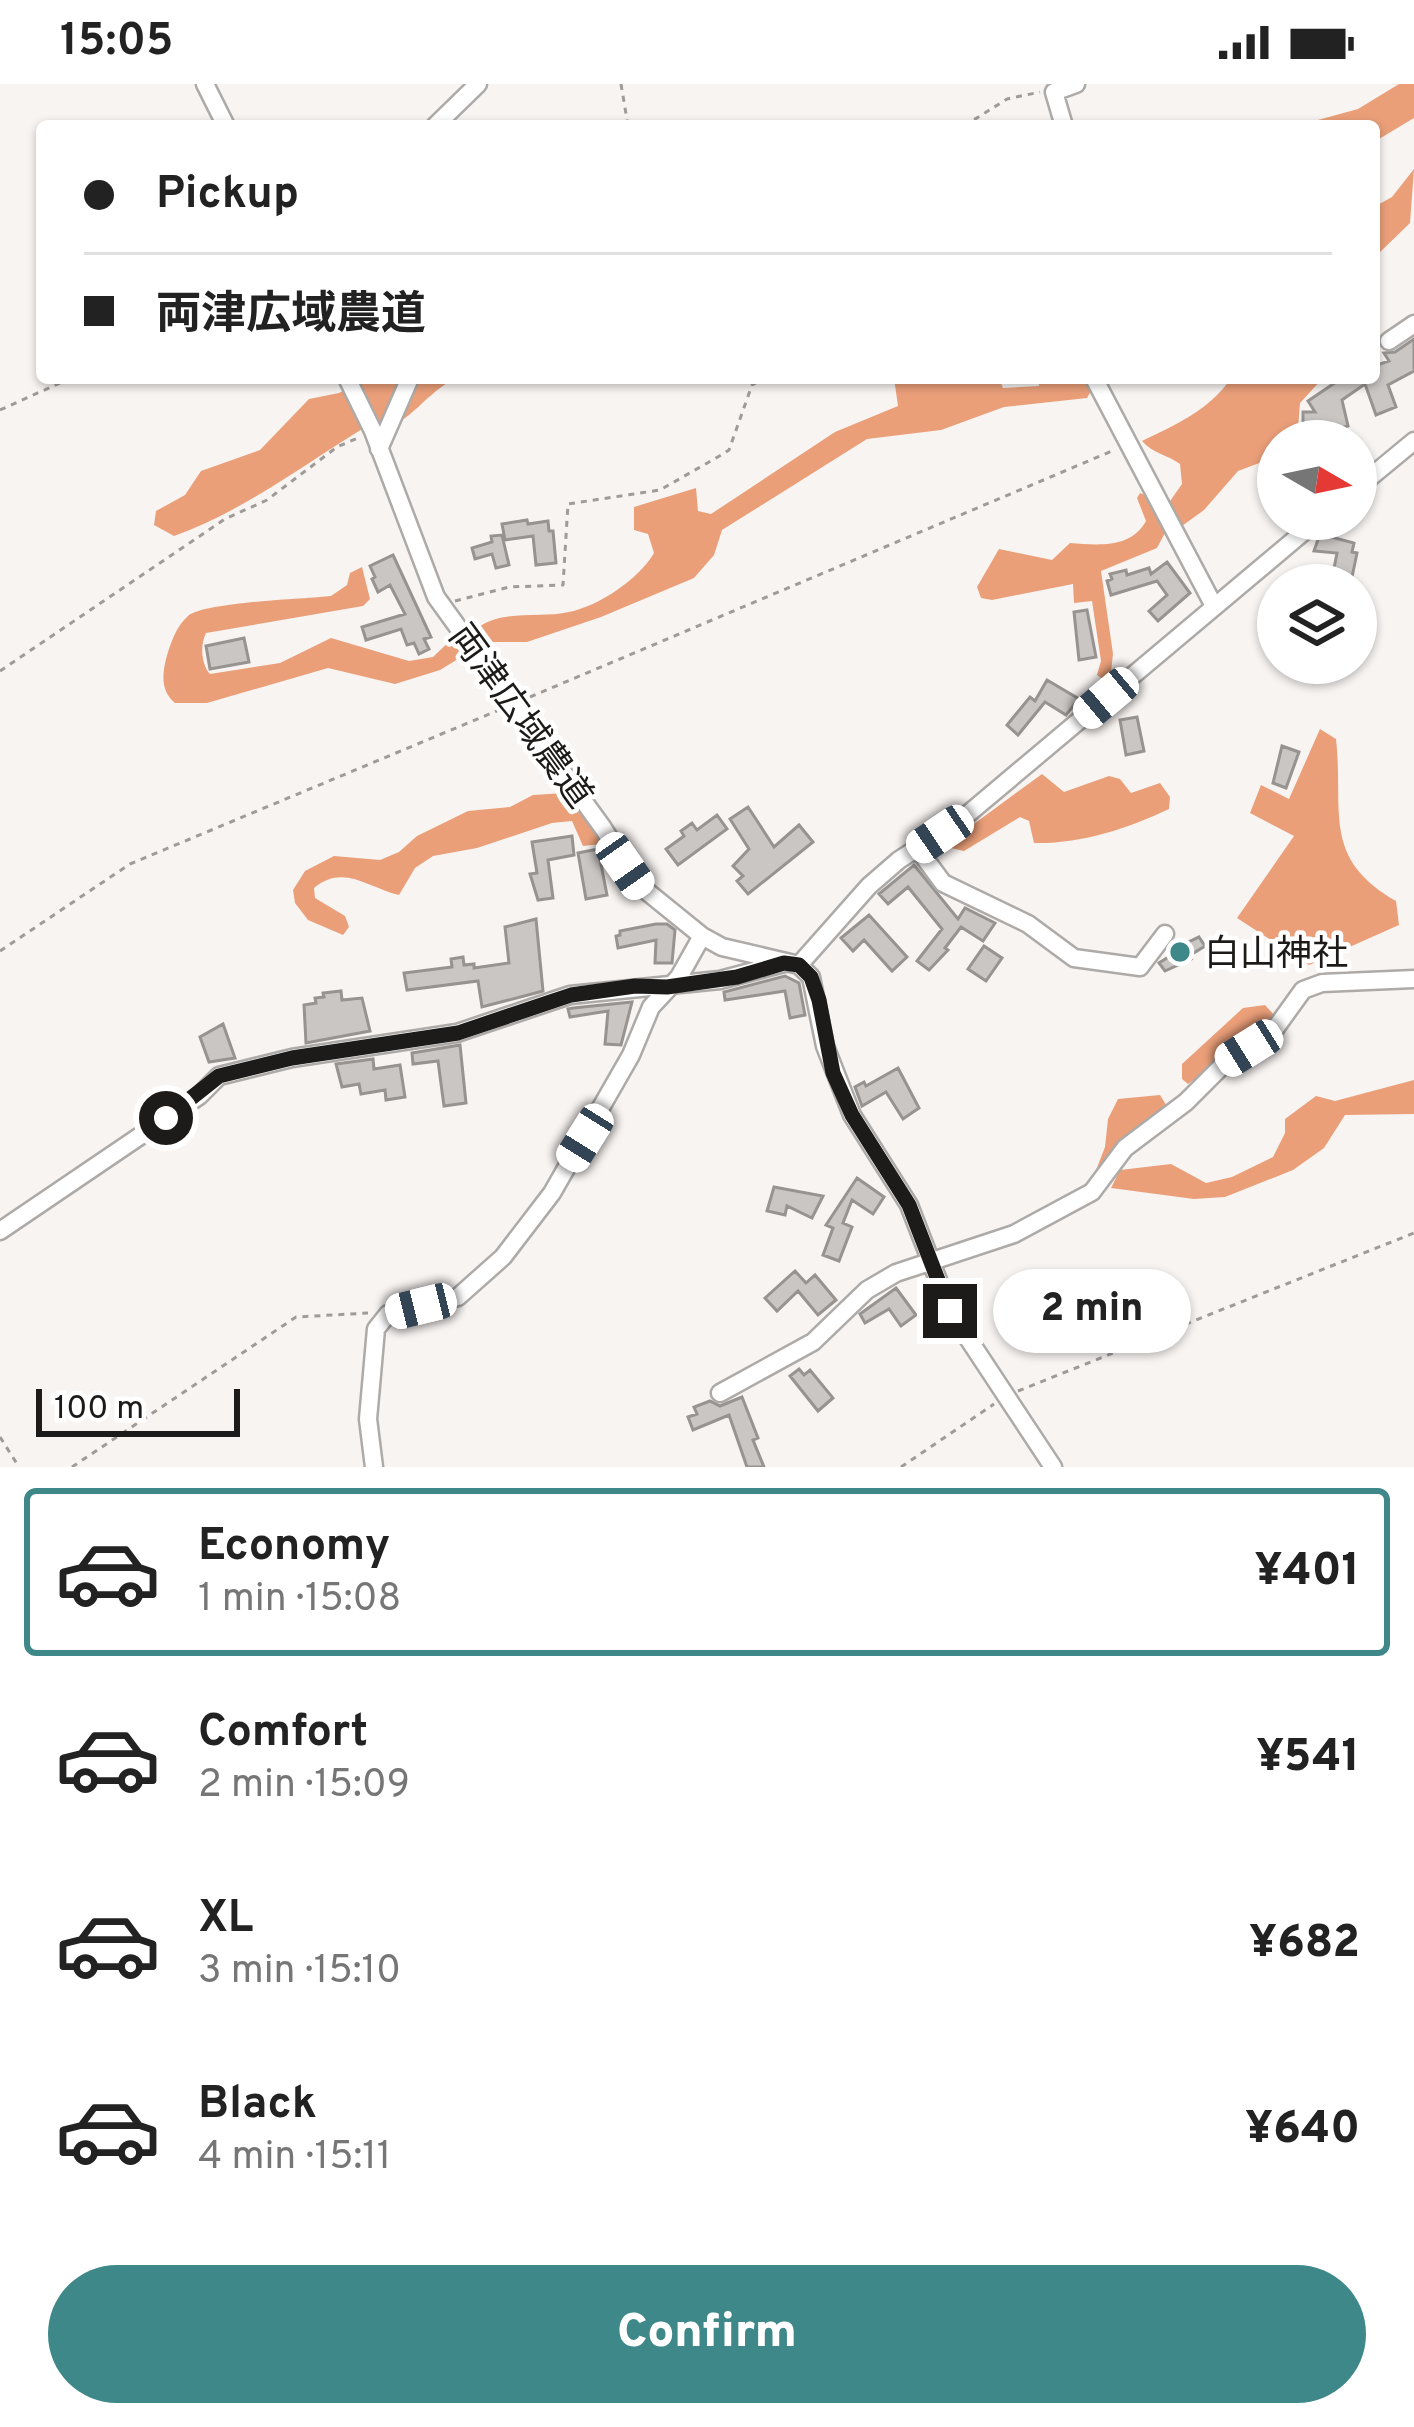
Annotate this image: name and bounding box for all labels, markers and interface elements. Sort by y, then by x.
text: 15:05 [60,14,174,71]
text: Pickup [156,167,299,224]
text: 両津広域農道 [156,288,426,345]
north arrow [1257,420,1377,540]
map controls [1257,420,1377,684]
button: layers [1257,564,1377,684]
street label: 両津広域農道 [437,616,601,818]
car [1067,661,1145,735]
car [900,799,980,869]
car [590,826,660,906]
place label: 白山神社 [1204,933,1348,979]
marker: 白山神社 [1167,939,1193,965]
car [1209,1014,1289,1082]
route start [139,1091,193,1145]
car [551,1098,619,1178]
callout: 2 min [992,1269,1190,1353]
car [382,1280,460,1332]
route end [923,1284,977,1338]
text: 2 min [1040,1286,1144,1335]
scale bar [36,1383,240,1436]
text: 100 m [54,1389,144,1431]
icon: car [54,1518,162,1626]
text: Economy [198,1519,390,1576]
text: ¥401 [1255,1544,1360,1601]
text: 1 min · 15:08 [198,1576,401,1625]
icon: car [54,1704,162,1812]
text: Comfort [198,1705,368,1762]
text: ¥541 [1256,1730,1360,1787]
text: 2 min · 15:09 [198,1762,410,1811]
icon: car [54,1890,162,1998]
text: XL [198,1891,253,1948]
text: ¥682 [1249,1916,1360,1973]
text: 3 min · 15:10 [198,1948,401,1997]
icon: car [54,2076,162,2184]
text: Black [198,2077,317,2134]
text: ¥640 [1245,2102,1360,2159]
text: 4 min · 15:11 [198,2134,391,2183]
button: Confirm [48,2265,1366,2403]

